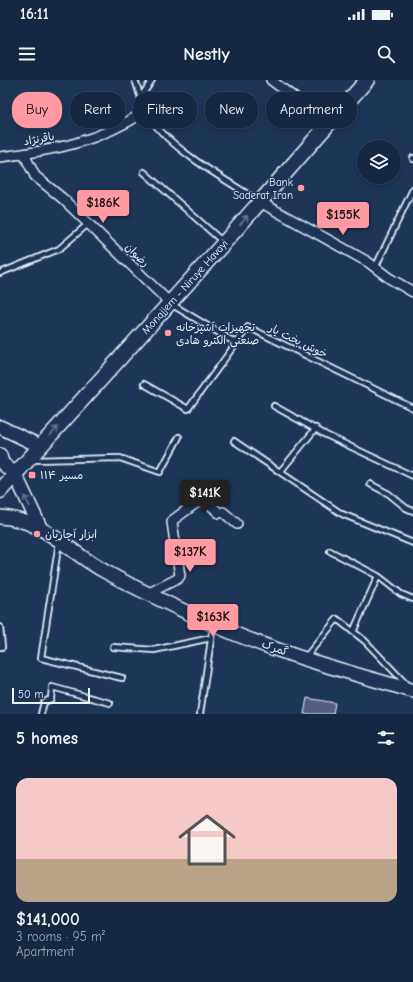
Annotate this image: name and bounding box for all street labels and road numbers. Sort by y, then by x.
street label: باقرنژاد [23,130,56,149]
street label: Monajjem - Niruye Havayi [139,237,231,337]
street label: رضوان [122,240,152,270]
street label: خوش بخت یار [265,321,329,362]
street label: گمرک [260,637,290,659]

